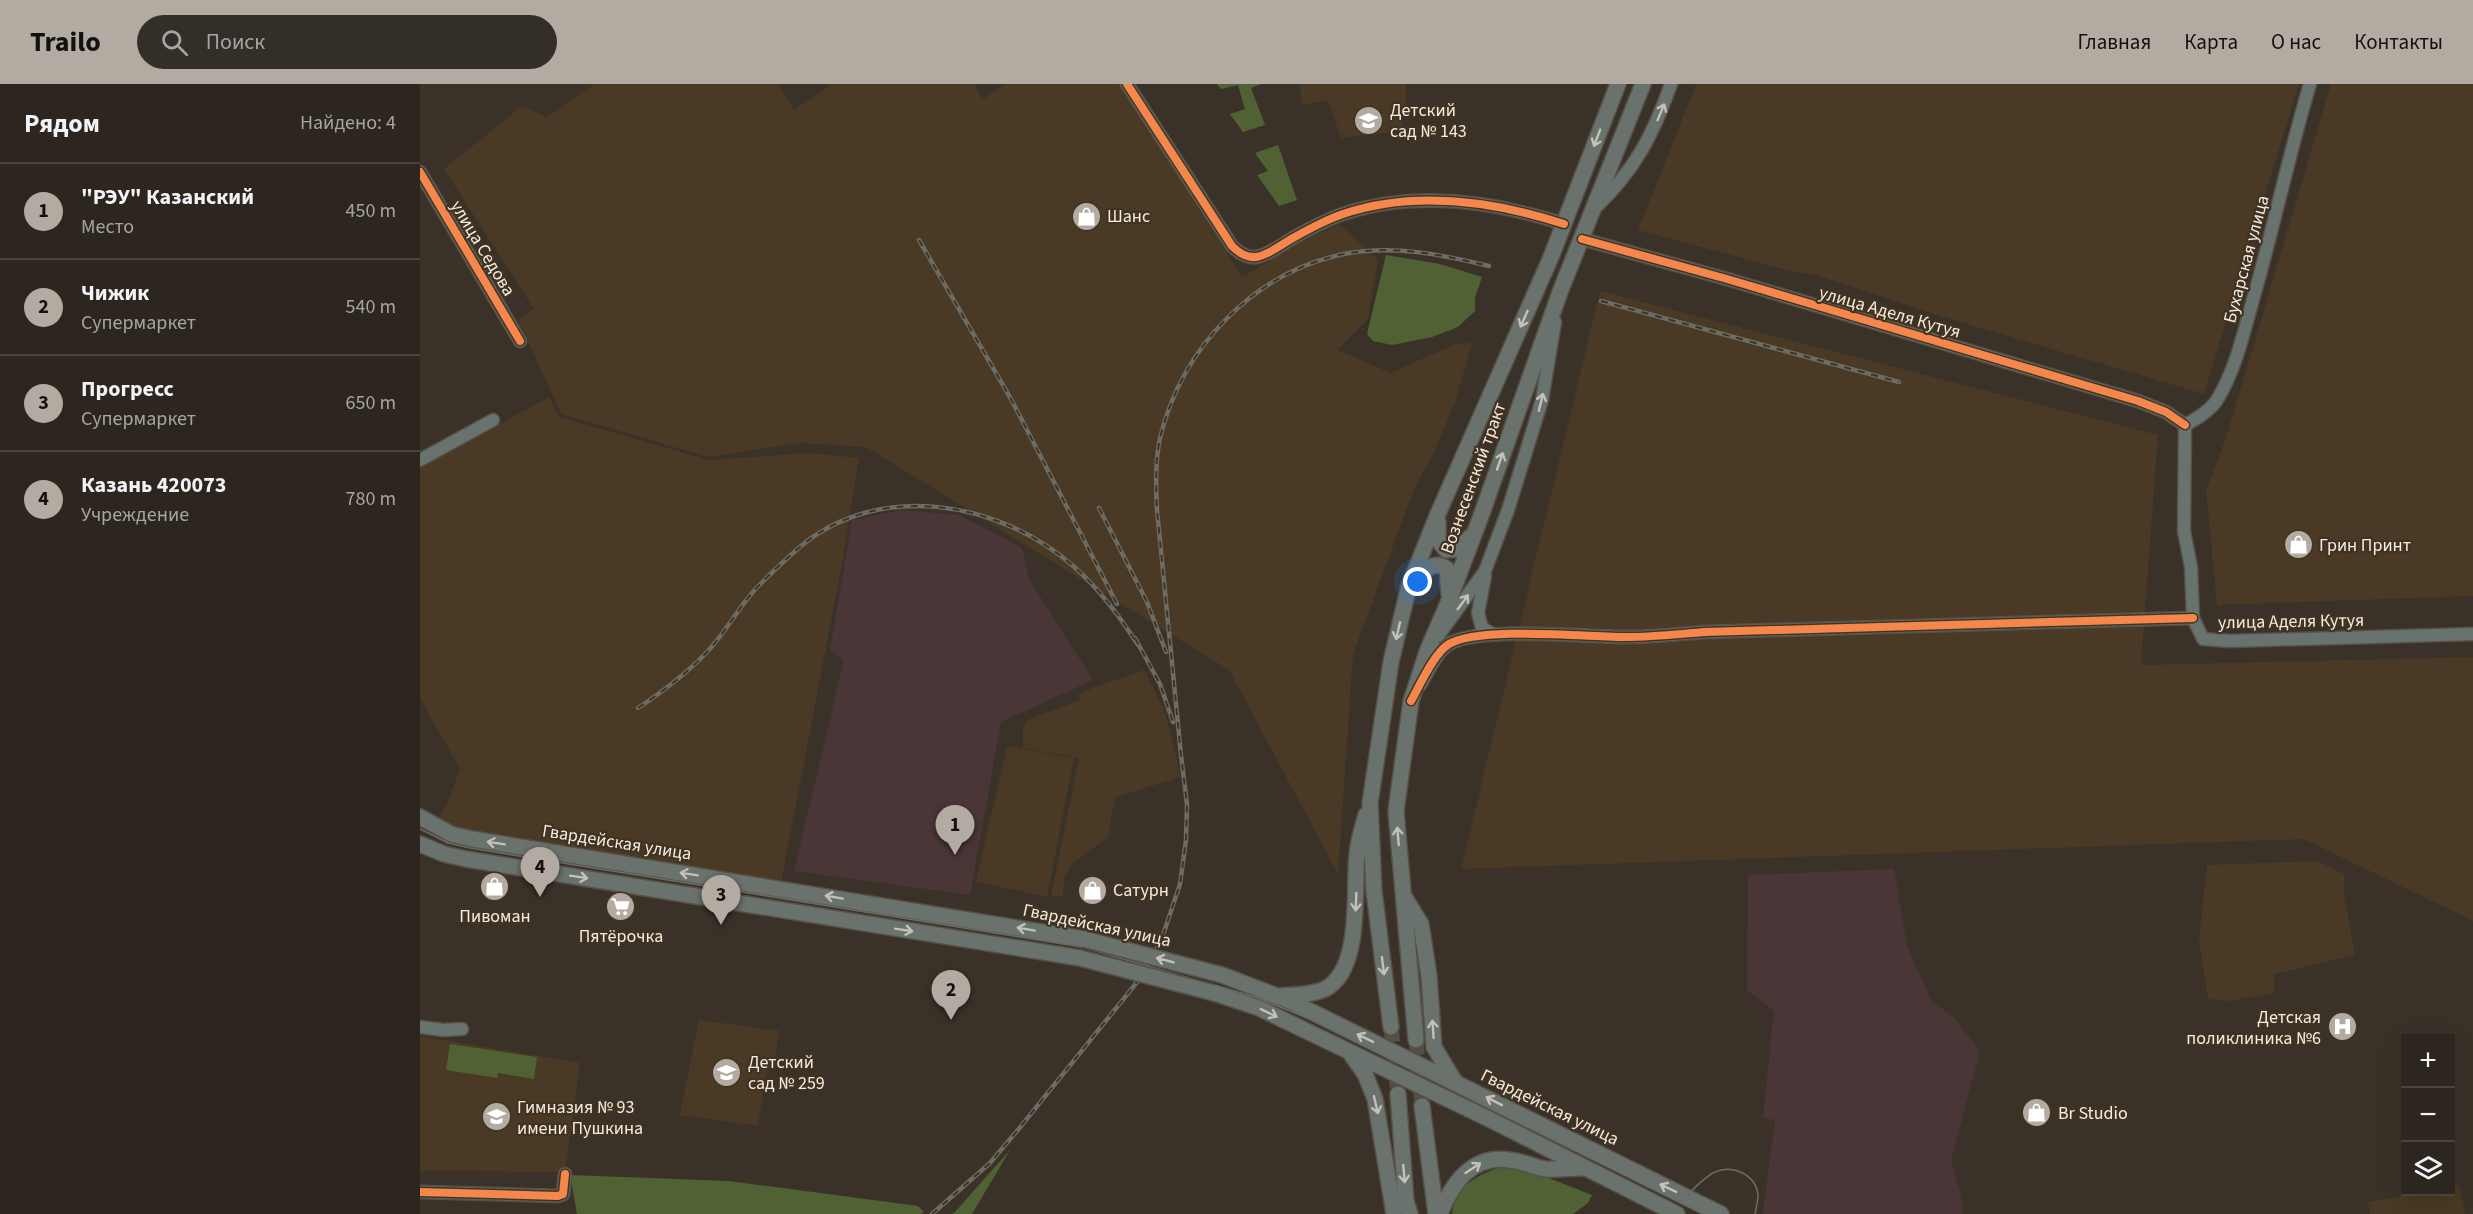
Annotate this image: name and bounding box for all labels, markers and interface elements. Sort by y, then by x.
search box [137,15,557,69]
text: Trailo [30,22,101,62]
icon: search [158,26,191,59]
text: Поиск [206,26,265,58]
text: Главная [2078,27,2151,57]
text: Карта [2184,27,2238,57]
text: О нас [2271,27,2321,57]
text: Контакты [2354,27,2443,57]
place label: Детский сад № 143 [1390,98,1467,144]
one-way arrow [1656,103,1667,122]
school or university icon: Детский сад № 143 [1353,104,1385,136]
text: Рядом [24,105,100,142]
text: Найдено: 4 [300,109,396,137]
one-way arrow [1591,129,1602,147]
text: "РЭУ" Казанский [81,181,254,213]
street label: Бухарская улица [2217,192,2276,326]
street label: улица Седова [444,196,521,301]
text: 1 [38,197,49,225]
text: 450 m [346,197,396,225]
shop icon: Шанс [1070,200,1102,232]
place label: Шанс [1107,204,1150,229]
text: Место [81,213,134,241]
text: Чижик [81,277,149,309]
street label: улица Аделя Кутуя [1816,280,1964,345]
text: 2 [38,293,49,321]
text: 540 m [346,293,396,321]
text: Супермаркет [81,309,196,337]
one-way arrow [1517,310,1528,328]
text: Прогресс [81,373,174,405]
text: 3 [38,389,49,417]
text: 650 m [346,389,396,417]
one-way arrow [1535,393,1547,412]
street label: Вознесенский тракт [1435,399,1512,557]
text: Супермаркет [81,405,196,433]
one-way arrow [1496,452,1507,471]
text: Казань 420073 [81,469,226,501]
text: 4 [38,485,49,513]
text: 780 m [346,485,396,513]
text: Учреждение [81,501,189,529]
shop icon: Грин Принт [2282,529,2314,561]
place label: Грин Принт [2319,533,2411,558]
your location [1403,567,1432,596]
one-way arrow [1457,594,1469,610]
street label: улица Аделя Кутуя [2218,608,2364,635]
one-way arrow [1392,621,1404,640]
pin: 1 [936,806,974,855]
street label: Гвардейская улица [540,818,693,867]
one-way arrow [1392,826,1403,846]
one-way arrow [487,837,507,848]
pin: 4 [520,848,560,897]
one-way arrow [679,868,699,879]
shop icon: Пивоман [479,871,511,903]
one-way arrow [569,872,589,883]
shop icon: Сатурн [1076,874,1108,906]
pin: 3 [702,876,740,925]
place label: Сатурн [1113,878,1169,903]
supermarket icon: Пятёрочка [605,891,637,923]
one-way arrow [825,891,844,902]
one-way arrow [1350,891,1361,911]
street label: Гвардейская улица [1021,898,1173,953]
place label: Пивоман [459,904,531,929]
one-way arrow [1017,923,1037,934]
place label: Пятёрочка [579,924,663,949]
one-way arrow [894,924,914,935]
one-way arrow [1156,954,1175,965]
one-way arrow [1378,956,1389,976]
pin: 2 [932,970,970,1020]
place label: Детская поликлиника №6 [2186,1005,2321,1051]
one-way arrow [1260,1007,1278,1019]
hospital icon: Детская поликлиника №6 [2326,1011,2358,1043]
one-way arrow [1427,1020,1438,1040]
one-way arrow [1356,1032,1374,1043]
map controls [2401,1034,2455,1196]
button: + [2401,1034,2455,1088]
place label: Детский сад № 259 [748,1050,825,1096]
school or university icon: Детский сад № 259 [711,1056,743,1088]
street label: Гвардейская улица [1476,1063,1623,1152]
button: − [2401,1088,2455,1142]
place label: Гимназия № 93 имени Пушкина [517,1095,643,1141]
one-way arrow [1370,1095,1382,1114]
one-way arrow [1485,1095,1503,1107]
shop icon: Br Studio [2021,1097,2053,1129]
school or university icon: Гимназия № 93 имени Пушкина [480,1101,512,1133]
place label: Br Studio [2058,1101,2128,1126]
button: layers [2401,1142,2455,1196]
one-way arrow [1465,1161,1482,1174]
one-way arrow [1399,1163,1410,1183]
one-way arrow [1660,1182,1678,1193]

